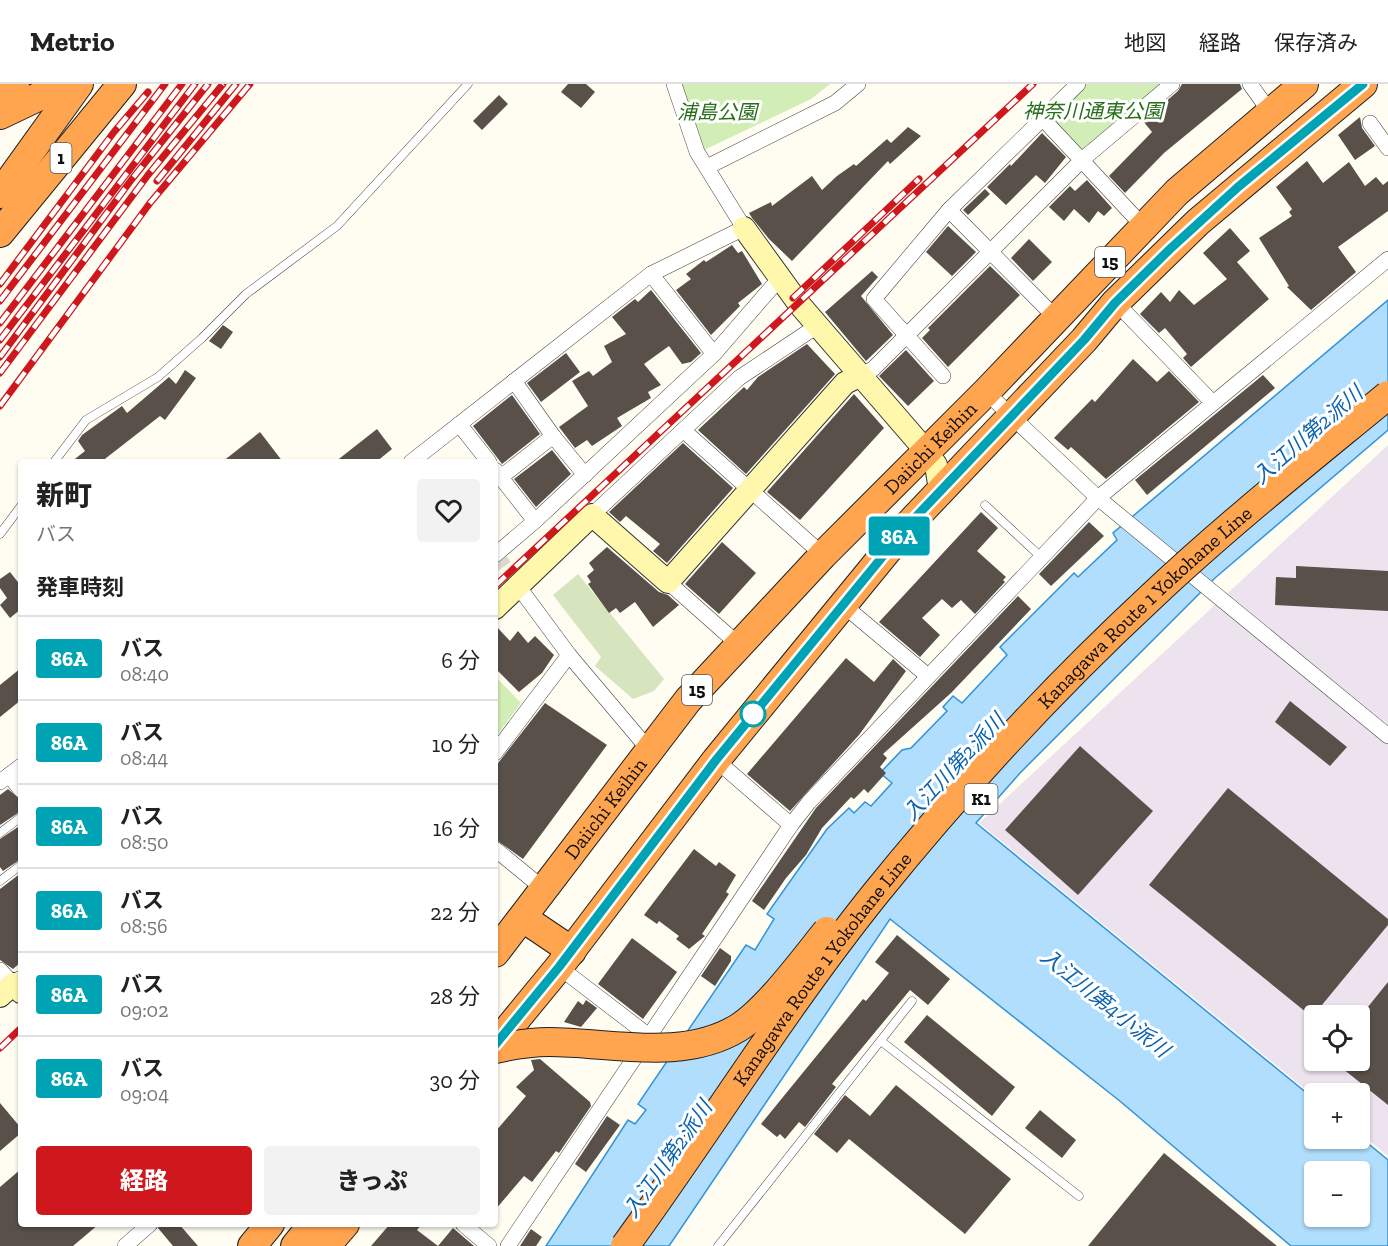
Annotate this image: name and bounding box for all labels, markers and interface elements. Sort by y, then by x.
text: Metrio [30,25,115,58]
text: 地図 [1124,30,1166,55]
text: 経路 [1199,30,1241,55]
text: 保存済み [1274,30,1358,55]
park label: 神奈川通東公園 [1023,99,1166,123]
park label: 浦島公園 [677,100,760,124]
road number: 1 [50,143,72,173]
road number: 15 [1095,247,1125,277]
water label: 入江川第2派川 [1248,379,1369,489]
street label: Daiichi Keihin [879,396,982,499]
text: 新町 [36,479,92,512]
button: heart [417,479,480,542]
street label: Kanagawa Route 1 Yokohane Line [1033,501,1257,713]
line badge: 86A [864,516,934,556]
text: バス [36,522,76,546]
text: 86A [881,524,917,549]
text: 発車時刻 [36,574,124,601]
text: バス [120,635,164,662]
text: 86A [51,646,87,671]
text: 6 分 [441,647,480,674]
text: 08:40 [120,662,169,686]
road number: 15 [682,675,712,705]
unlabelled marker [740,701,766,727]
water label: 入江川第2派川 [898,707,1011,825]
text: バス [120,719,164,746]
text: 86A [51,730,87,755]
text: 10 分 [432,731,480,758]
text: 08:44 [120,746,168,770]
street label: Daiichi Keihin [559,752,652,864]
road number: K1 [964,784,998,814]
text: バス [120,803,164,830]
text: 86A [51,814,87,839]
text: 16 分 [433,815,480,842]
text: 08:50 [120,830,169,854]
street label: Kanagawa Route 1 Yokohane Line [728,847,917,1091]
text: バス [120,887,164,914]
text: 86A [51,898,87,923]
text: 22 分 [430,899,480,926]
text: 08:56 [120,914,168,938]
water label: 入江川第4小派川 [1036,943,1176,1063]
text: バス [120,971,164,998]
text: 86A [51,982,87,1007]
text: 28 分 [430,983,480,1010]
text: 09:02 [120,998,168,1022]
map controls [1304,1005,1370,1227]
button: locate [1304,1005,1370,1071]
text: バス [120,1055,164,1082]
text: 86A [51,1066,87,1091]
text: 30 分 [430,1067,480,1094]
text: 09:04 [120,1082,169,1106]
button: + [1304,1083,1370,1149]
water label: 入江川第2派川 [618,1094,718,1222]
button: 経路 [36,1146,252,1215]
button: きっぷ [264,1146,480,1215]
button: − [1304,1161,1370,1227]

